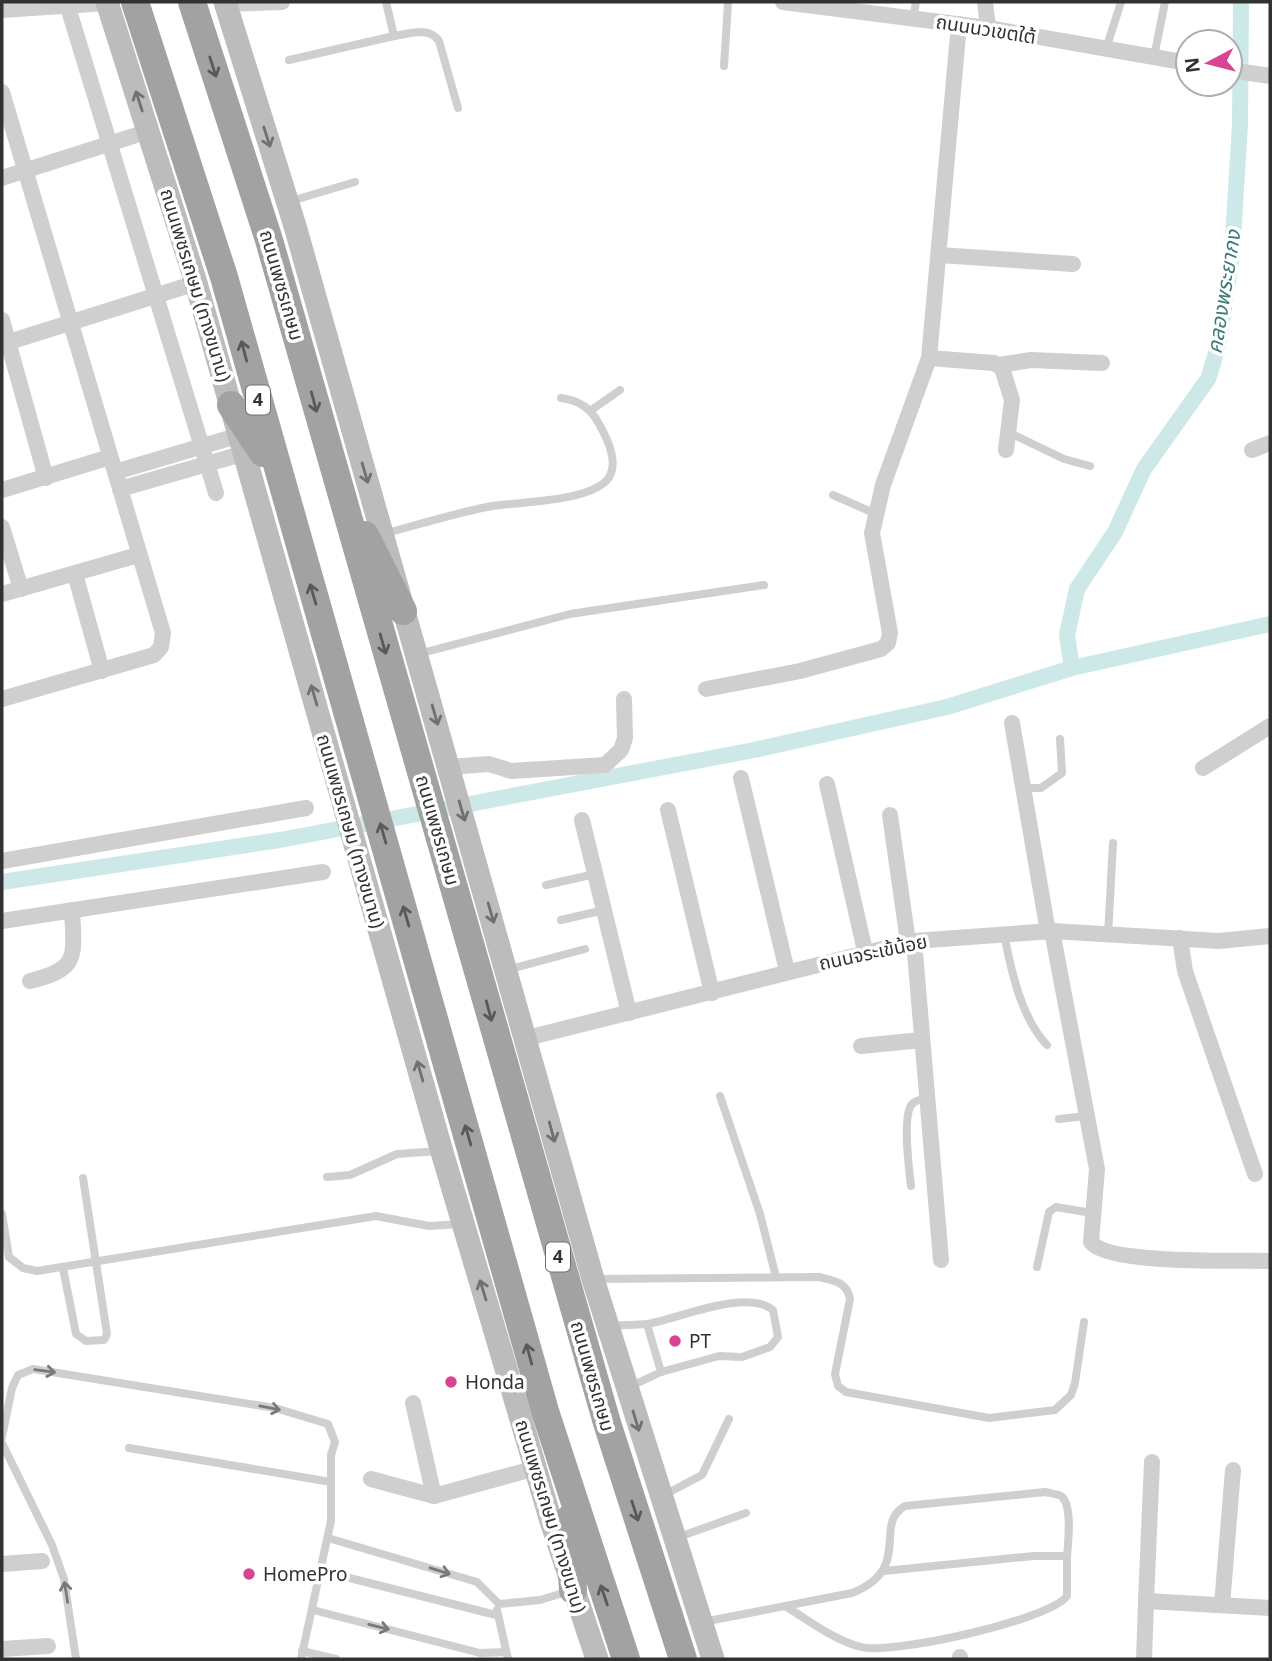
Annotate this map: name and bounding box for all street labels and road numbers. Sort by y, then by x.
street label: ถนนนวเขตใต้ [934,8,1038,50]
street label: ถนนเพชรเกษม (ทางขนาน) [154,185,238,385]
street label: ถนนเพชรเกษม [254,227,310,343]
road number: 4 [246,386,270,414]
street label: ถนนเพชรเกษม (ทางขนาน) [311,731,391,931]
street label: ถนนเพชรเกษม [410,772,466,888]
street label: ถนนจระเข้น้อย [816,928,930,976]
road number: 4 [546,1242,570,1272]
street label: ถนนเพชรเกษม [565,1318,621,1434]
street label: ถนนเพชรเกษม (ทางขนาน) [509,1416,593,1616]

